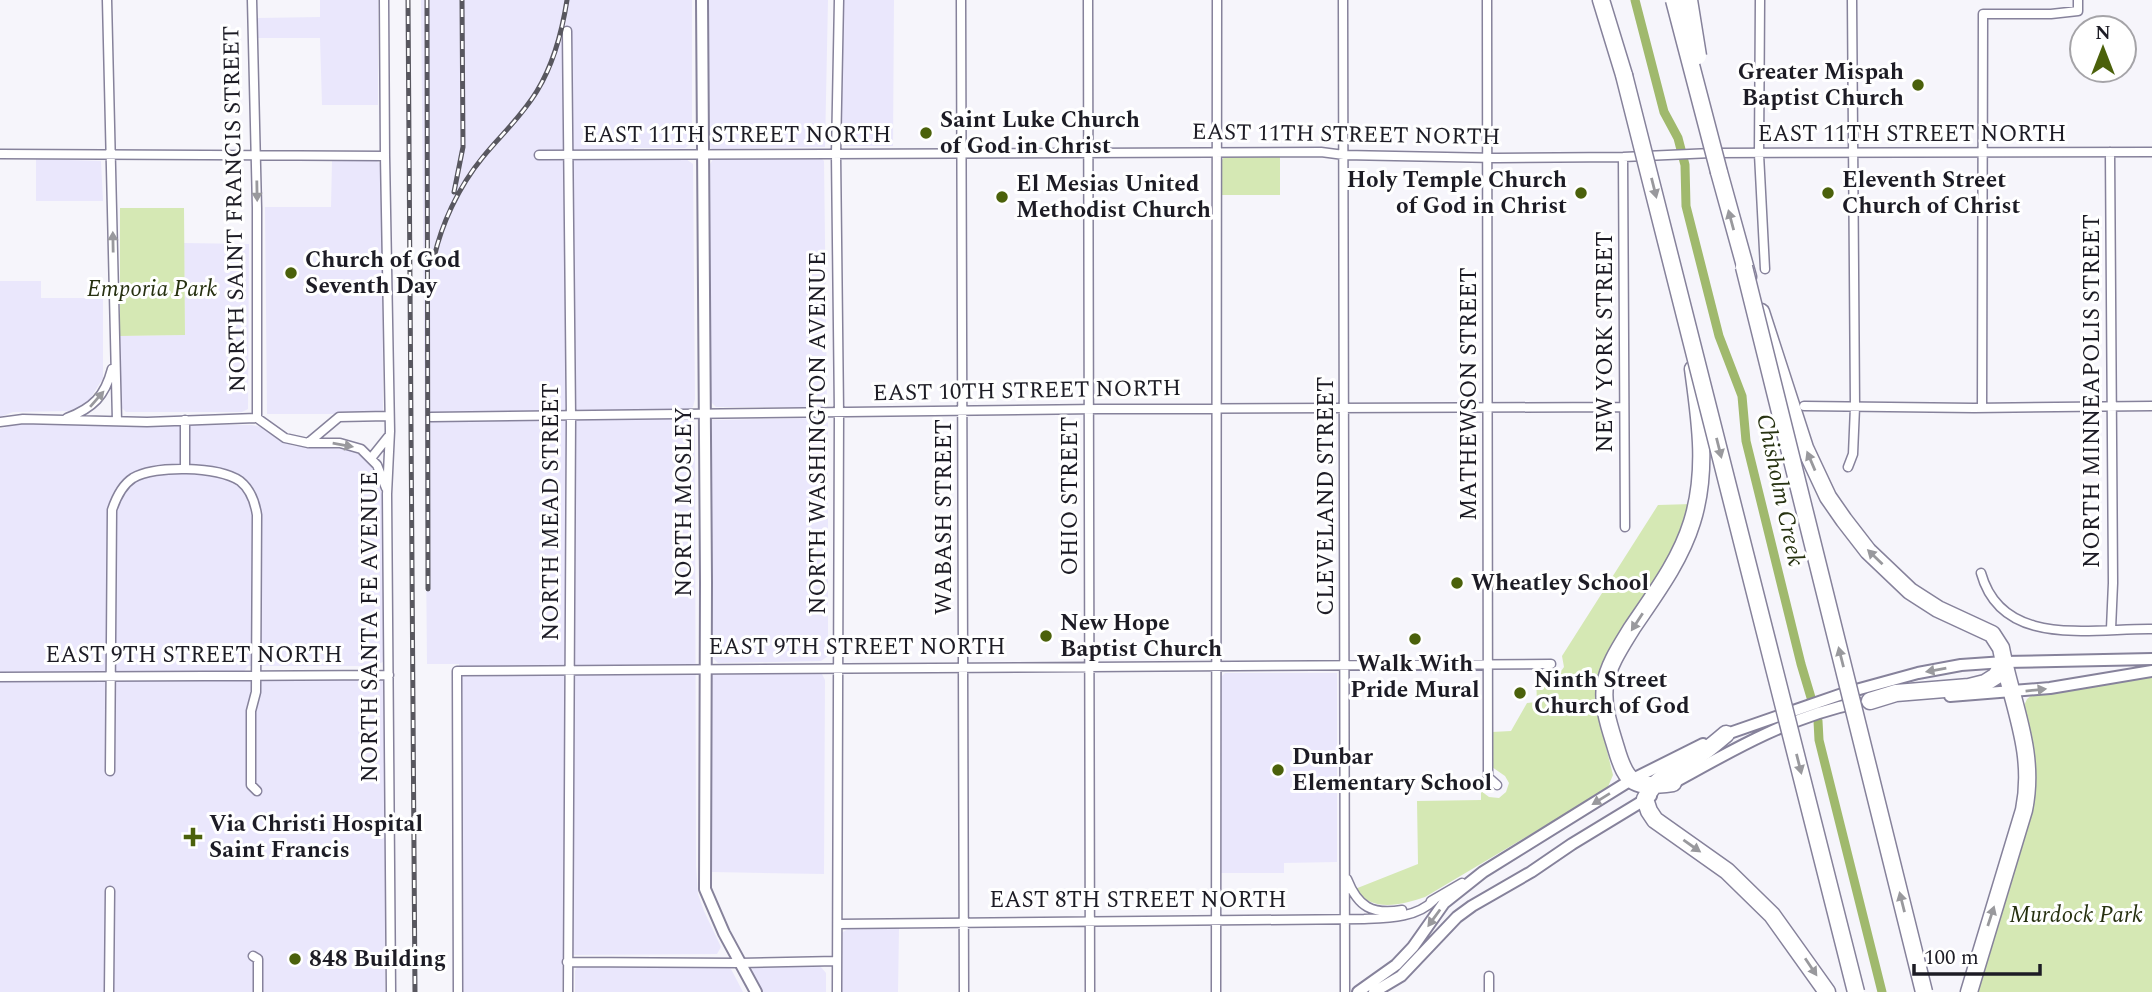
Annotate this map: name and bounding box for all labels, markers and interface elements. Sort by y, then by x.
north arrow [2068,14,2138,84]
text: N [2095,19,2111,48]
street label: NORTH SAINT FRANCIS STREET [214,25,256,393]
place label: Greater Mispah Baptist Church [1738,55,1904,116]
marker: Greater Mispah Baptist Church [1910,77,1926,93]
place label: Saint Luke Church of God in Christ [940,103,1140,164]
street label: EAST 11TH STREET NORTH [1191,115,1501,155]
street label: EAST 11TH STREET NORTH [1758,117,2066,152]
street label: EAST 11TH STREET NORTH [583,118,891,153]
marker: Saint Luke Church of God in Christ [918,125,934,141]
place label: Holy Temple Church of God in Christ [1347,163,1567,224]
place label: Eleventh Street Church of Christ [1842,163,2021,224]
place label: El Mesias United Methodist Church [1016,167,1211,228]
one-way arrow [1649,178,1660,200]
one-way arrow [251,180,263,202]
marker: Holy Temple Church of God in Christ [1573,185,1589,201]
marker: Eleventh Street Church of Christ [1820,185,1836,201]
marker: El Mesias United Methodist Church [994,189,1010,205]
one-way arrow [1725,208,1736,230]
street label: NORTH MINNEAPOLIS STREET [2075,214,2110,568]
one-way arrow [107,231,119,253]
street label: NEW YORK STREET [1588,231,1623,453]
place label: Church of God Seventh Day [305,243,461,304]
street label: NORTH WASHINGTON AVENUE [801,251,836,615]
marker: Church of God Seventh Day [283,265,299,281]
street label: MATHEWSON STREET [1452,267,1487,521]
park label: Emporia Park [87,272,218,307]
street label: EAST 10TH STREET NORTH [872,371,1182,411]
street label: CLEVELAND STREET [1309,376,1344,616]
street label: NORTH MEAD STREET [534,383,569,641]
one-way arrow [89,390,105,408]
street label: NORTH MOSLEY [667,407,702,597]
water label: Chisholm Creek [1746,410,1814,570]
street label: OHIO STREET [1053,417,1088,575]
street label: WABASH STREET [927,419,962,615]
one-way arrow [1714,437,1725,459]
one-way arrow [332,440,354,451]
one-way arrow [1805,450,1816,471]
street label: NORTH SANTA FE AVENUE [353,471,388,783]
one-way arrow [1867,550,1884,566]
place label: Wheatley School [1471,566,1649,601]
marker: Wheatley School [1449,575,1465,591]
place label: New Hope Baptist Church [1060,606,1222,667]
one-way arrow [1630,612,1643,632]
marker: New Hope Baptist Church [1038,628,1054,644]
street label: EAST 9TH STREET NORTH [708,630,1006,665]
marker: Walk With Pride Mural [1407,631,1423,647]
street label: EAST 9TH STREET NORTH [45,638,343,673]
one-way arrow [1835,646,1846,668]
place label: Walk With Pride Mural [1350,647,1480,708]
place label: Ninth Street Church of God [1534,663,1690,724]
one-way arrow [1925,665,1947,676]
one-way arrow [2025,684,2047,695]
marker: Ninth Street Church of God [1512,685,1528,701]
place label: Dunbar Elementary School [1292,740,1492,801]
one-way arrow [1794,753,1805,775]
marker: Dunbar Elementary School [1270,762,1286,778]
one-way arrow [1591,793,1610,806]
place label: Via Christi Hospital Saint Francis [209,807,423,868]
marker: Via Christi Hospital Saint Francis [183,827,203,847]
one-way arrow [1683,839,1701,853]
street label: EAST 8TH STREET NORTH [989,883,1287,918]
one-way arrow [1896,891,1907,913]
park label: Murdock Park [2009,898,2143,933]
one-way arrow [1987,906,1997,927]
one-way arrow [1427,909,1441,927]
scale bar [1914,932,2040,976]
place label: 848 Building [309,942,446,977]
text: 100 m [1924,942,1979,974]
marker: 848 Building [287,951,303,967]
one-way arrow [1804,958,1818,976]

